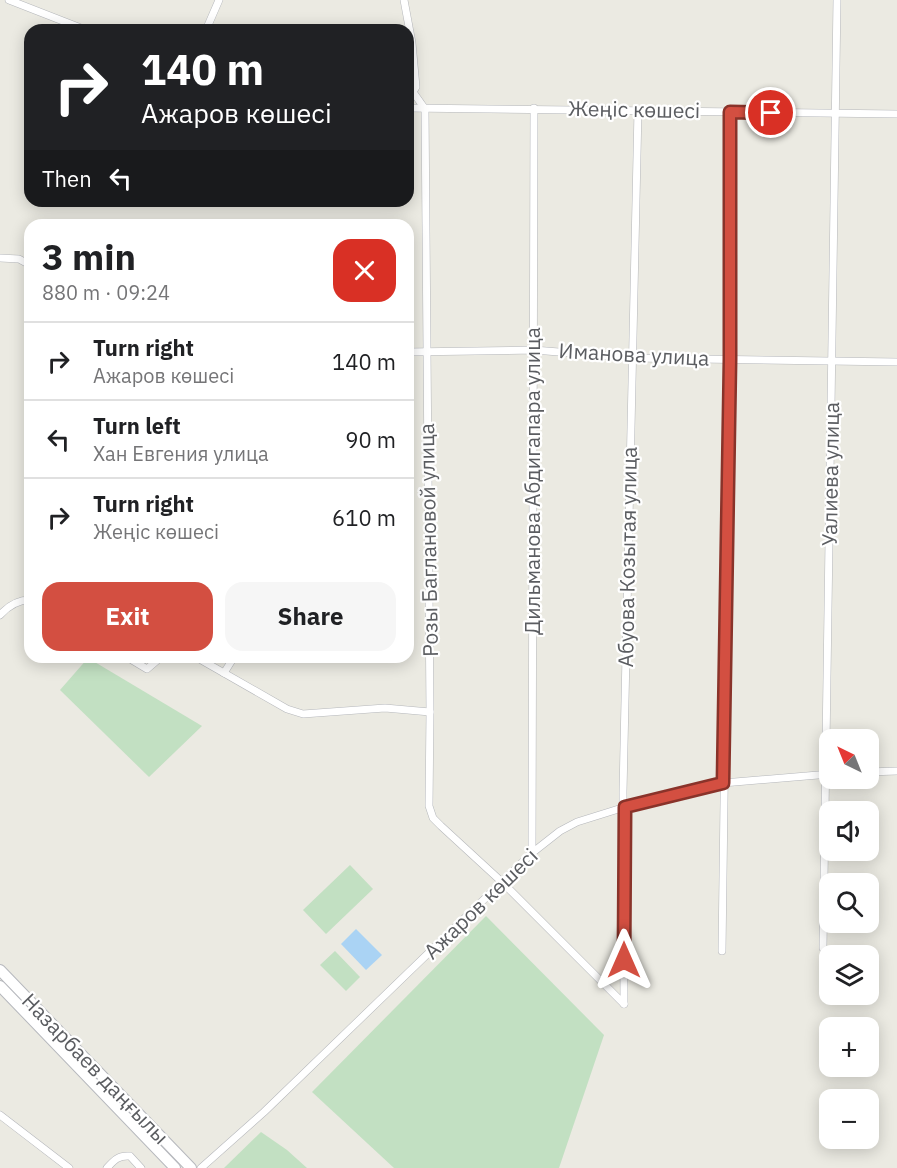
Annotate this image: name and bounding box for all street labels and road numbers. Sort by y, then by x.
street label: Жеңіс көшесі [568,94,700,124]
street label: Дильманова Абдигапара улица [518,327,546,635]
street label: Иманова улица [558,336,710,372]
street label: Уалиева улица [815,402,845,546]
street label: Розы Баглановой улица [412,423,444,657]
street label: Абуова Козытая улица [611,446,643,668]
street label: Ажаров көшесі [417,842,543,965]
street label: Назарбаев даңғылы [16,987,175,1150]

